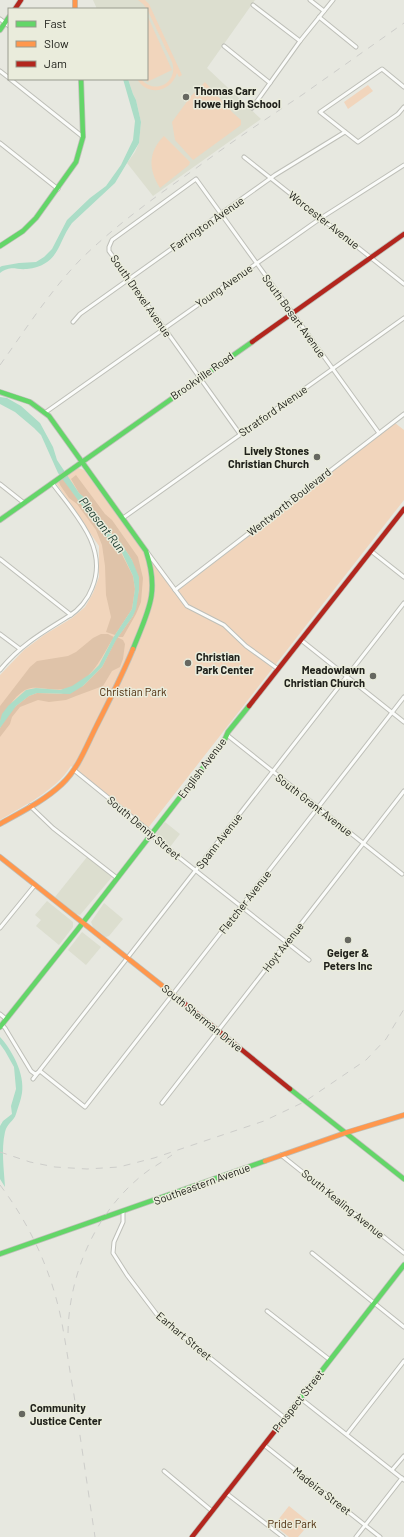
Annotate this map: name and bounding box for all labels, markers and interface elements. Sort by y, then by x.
legend [8,8,148,80]
text: Fast [44,16,67,30]
text: Slow [44,36,69,50]
text: Jam [44,56,67,70]
place label: Thomas Carr Howe High School [194,84,281,110]
marker: Thomas Carr Howe High School [181,92,191,102]
street label: Worcester Avenue [286,188,363,251]
street label: Farrington Avenue [167,193,246,254]
street label: South Drexel Avenue [108,252,175,339]
street label: Young Avenue [193,261,255,310]
street label: South Bosart Avenue [260,272,329,360]
street label: Brookville Road [168,349,236,402]
street label: Stratford Avenue [236,382,310,439]
place label: Lively Stones Christian Church [228,444,309,470]
marker: Lively Stones Christian Church [312,452,322,462]
street label: Wentworth Boulevard [244,465,333,538]
water label: Pleasant Run [77,494,129,555]
place label: Christian Park Center [196,650,254,676]
marker: Christian Park Center [183,658,193,668]
place label: Meadowlawn Christian Church [284,663,365,689]
marker: Meadowlawn Christian Church [368,671,378,681]
park label: Christian Park [100,685,167,698]
street label: English Avenue [175,735,229,800]
street label: South Grant Avenue [273,771,355,839]
street label: South Denny Street [105,793,184,862]
street label: Spann Avenue [193,810,244,871]
street label: Fletcher Avenue [216,867,274,936]
street label: Hoyt Avenue [259,919,306,974]
marker: Geiger & Peters Inc [343,935,353,945]
place label: Geiger & Peters Inc [324,946,373,972]
street label: South Sherman Drive [159,981,245,1054]
street label: Southeastern Avenue [152,1160,252,1207]
street label: South Kealing Avenue [299,1166,387,1241]
street label: Earhart Street [154,1309,215,1363]
street label: Prospect Street [269,1367,326,1434]
place label: Community Justice Center [30,1401,103,1427]
marker: Community Justice Center [17,1409,27,1419]
street label: Madeira Street [291,1464,354,1517]
park label: Pride Park [267,1517,317,1530]

